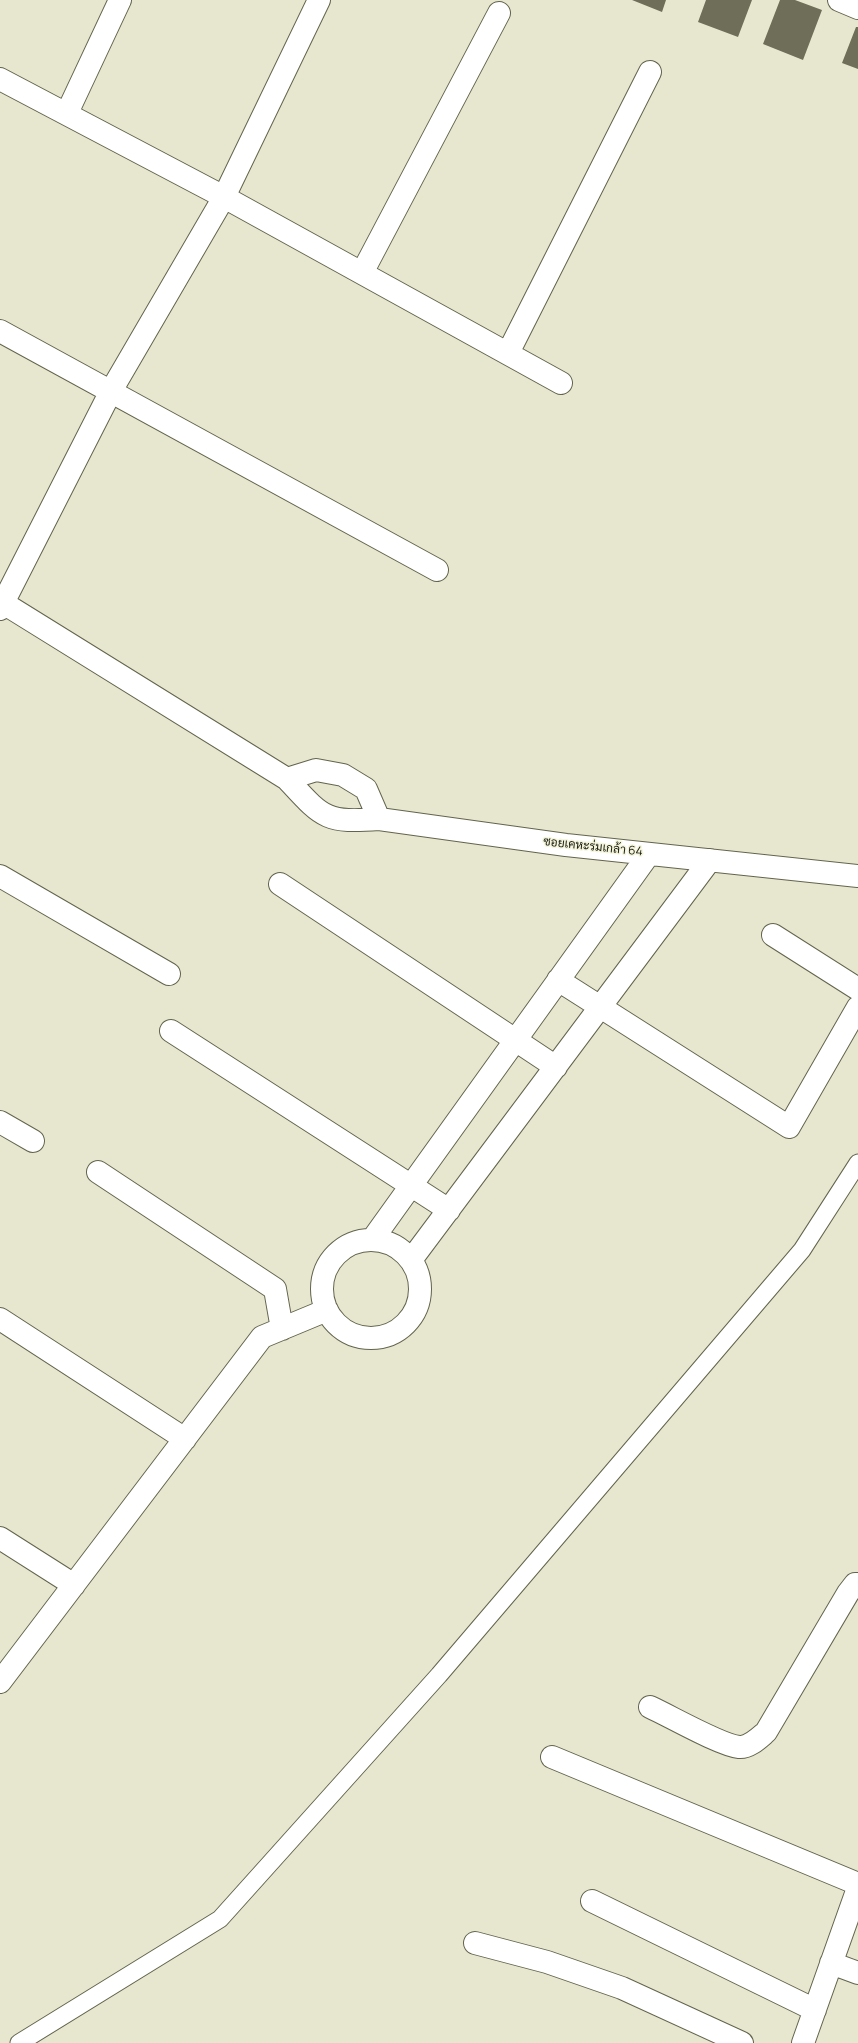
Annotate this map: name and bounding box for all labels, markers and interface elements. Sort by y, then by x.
street label: ซอยเคหะร่มเกล้า 64 [543,835,643,859]

